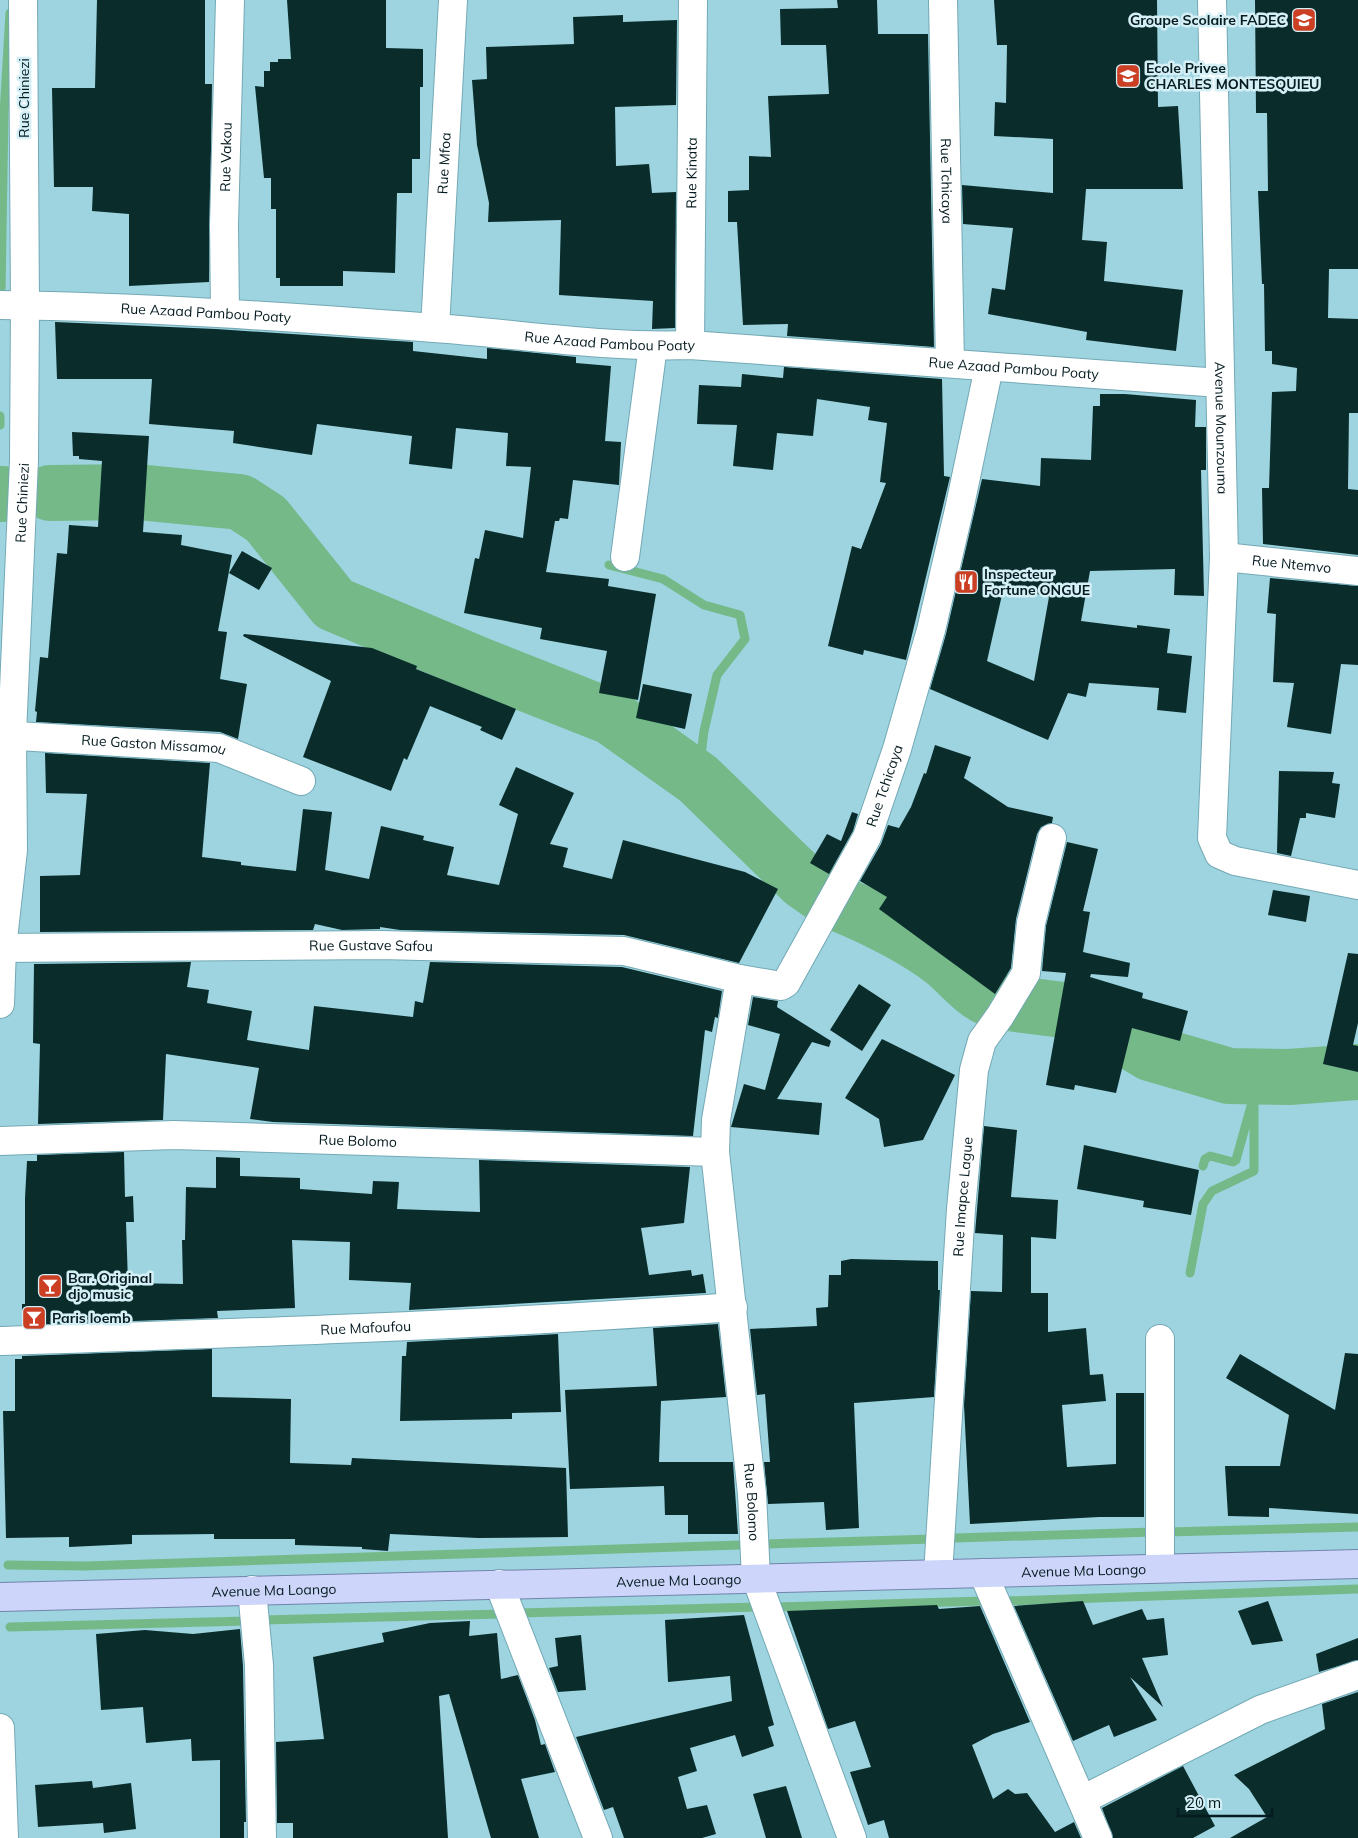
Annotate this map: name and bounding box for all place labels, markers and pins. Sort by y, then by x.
school or university icon: Groupe Scolaire FADEC [1291,7,1317,33]
place label: Groupe Scolaire FADEC [1130,11,1286,29]
place label: Ecole Privee CHARLES MONTESQUIEU [1146,59,1319,93]
school or university icon: Ecole Privee CHARLES MONTESQUIEU [1115,63,1141,89]
place label: Inspecteur Fortune ONGUE [984,565,1090,599]
restaurant icon: Inspecteur Fortune ONGUE [953,569,979,595]
place label: Bar. Original djo music [68,1269,152,1303]
bar icon: Bar. Original djo music [37,1273,63,1299]
bar icon: Paris loemb [21,1305,47,1331]
place label: Paris loemb [52,1309,131,1327]

